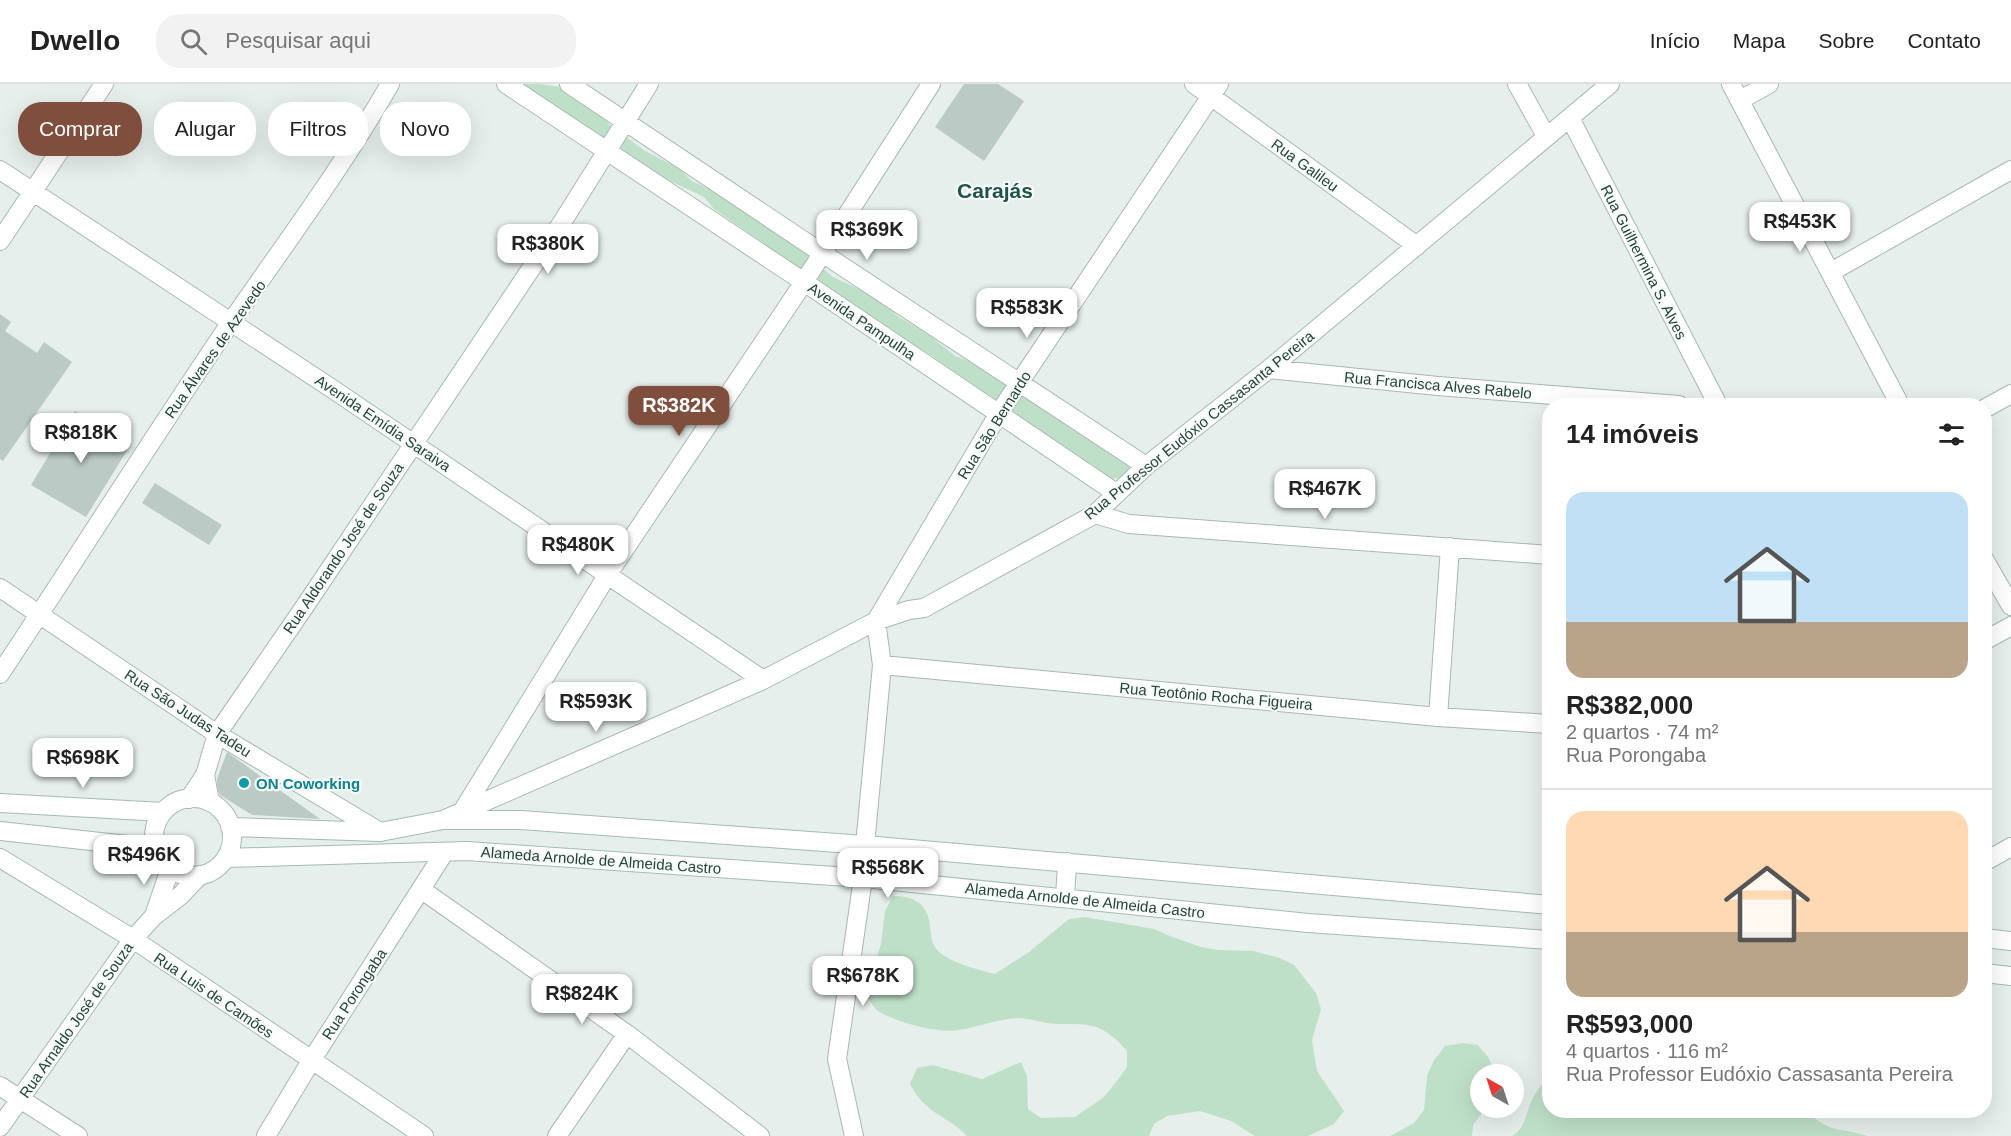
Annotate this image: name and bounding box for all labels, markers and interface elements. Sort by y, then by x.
search box [156,14,576,68]
text: Dwello [30,25,120,56]
icon: search [177,25,210,58]
text: Pesquisar aqui [225,28,371,53]
text: Início [1650,29,1700,52]
text: Mapa [1733,29,1785,52]
text: Sobre [1818,29,1874,52]
text: Contato [1907,29,1981,52]
chip: Comprar [18,102,142,156]
chip: Alugar [154,102,256,156]
chip: Filtros [268,102,368,156]
chip: Novo [380,102,471,156]
street label: Rua Galileu [1268,135,1342,195]
district label: Carajás [957,179,1033,202]
street label: Rua Guilhermina S. Alves [1598,182,1690,342]
pin: R$453K [1751,202,1849,253]
pin: R$369K [818,210,916,261]
text: R$453K [1763,210,1837,232]
text: R$369K [830,218,904,240]
pin: R$380K [499,224,597,275]
text: R$380K [511,232,585,254]
street label: Rua Álvares de Azevedo [161,277,269,421]
street label: Avenida Pampulha [805,279,919,364]
pin: R$583K [978,288,1076,339]
text: R$583K [990,296,1064,318]
street label: Rua Professor Eudóxio Cassasanta Pereira [1081,327,1318,523]
street label: Rua São Bernardo [954,368,1034,482]
street label: Rua Francisca Alves Rabelo [1343,368,1533,402]
street label: Avenida Emídia Saraiva [312,371,455,475]
pin: R$382K [630,386,728,437]
text: R$382K [642,394,716,416]
pin: R$818K [32,413,130,464]
icon: filters [1935,418,1968,451]
text: 14 imóveis [1566,419,1699,449]
text: R$818K [44,421,118,443]
street label: Rua Aldorando José de Souza [279,459,407,637]
pin: R$467K [1276,469,1374,520]
text: R$467K [1288,477,1362,499]
pin: R$480K [529,525,627,576]
icon: home [1713,531,1821,639]
text: R$480K [541,533,615,555]
street label: Rua São Judas Tadeu [122,666,254,760]
street label: Rua Teotônio Rocha Figueira [1119,679,1314,713]
pin: R$593K [547,682,645,733]
text: R$593K [559,690,633,712]
text: R$382,000 [1566,690,1693,720]
text: 2 quartos · 74 m² [1566,721,1718,743]
pin: R$698K [34,738,132,789]
text: Rua Porongaba [1566,744,1706,766]
text: R$698K [46,746,120,768]
place label: ON Coworking [256,775,360,792]
marker: ON Coworking [237,776,251,790]
pin: R$496K [95,835,193,886]
text: R$496K [107,843,181,865]
street label: Alameda Arnolde de Almeida Castro [480,843,722,877]
pin: R$568K [839,848,937,899]
icon: home [1713,850,1821,958]
text: R$568K [851,856,925,878]
street label: Alameda Arnolde de Almeida Castro [964,879,1206,921]
street label: Rua Arnaldo José de Souza [16,938,137,1101]
street label: Rua Porongaba [318,945,390,1043]
street label: Rua Luis de Camões [151,949,277,1041]
pin: R$678K [814,956,912,1007]
text: R$678K [826,964,900,986]
pin: R$824K [533,974,631,1025]
text: R$824K [545,982,619,1004]
text: R$593,000 [1566,1009,1693,1039]
text: 4 quartos · 116 m² [1566,1040,1728,1062]
text: Rua Professor Eudóxio Cassasanta Pereira [1566,1063,1953,1085]
north arrow [1470,1064,1524,1118]
map controls [1470,1064,1524,1118]

